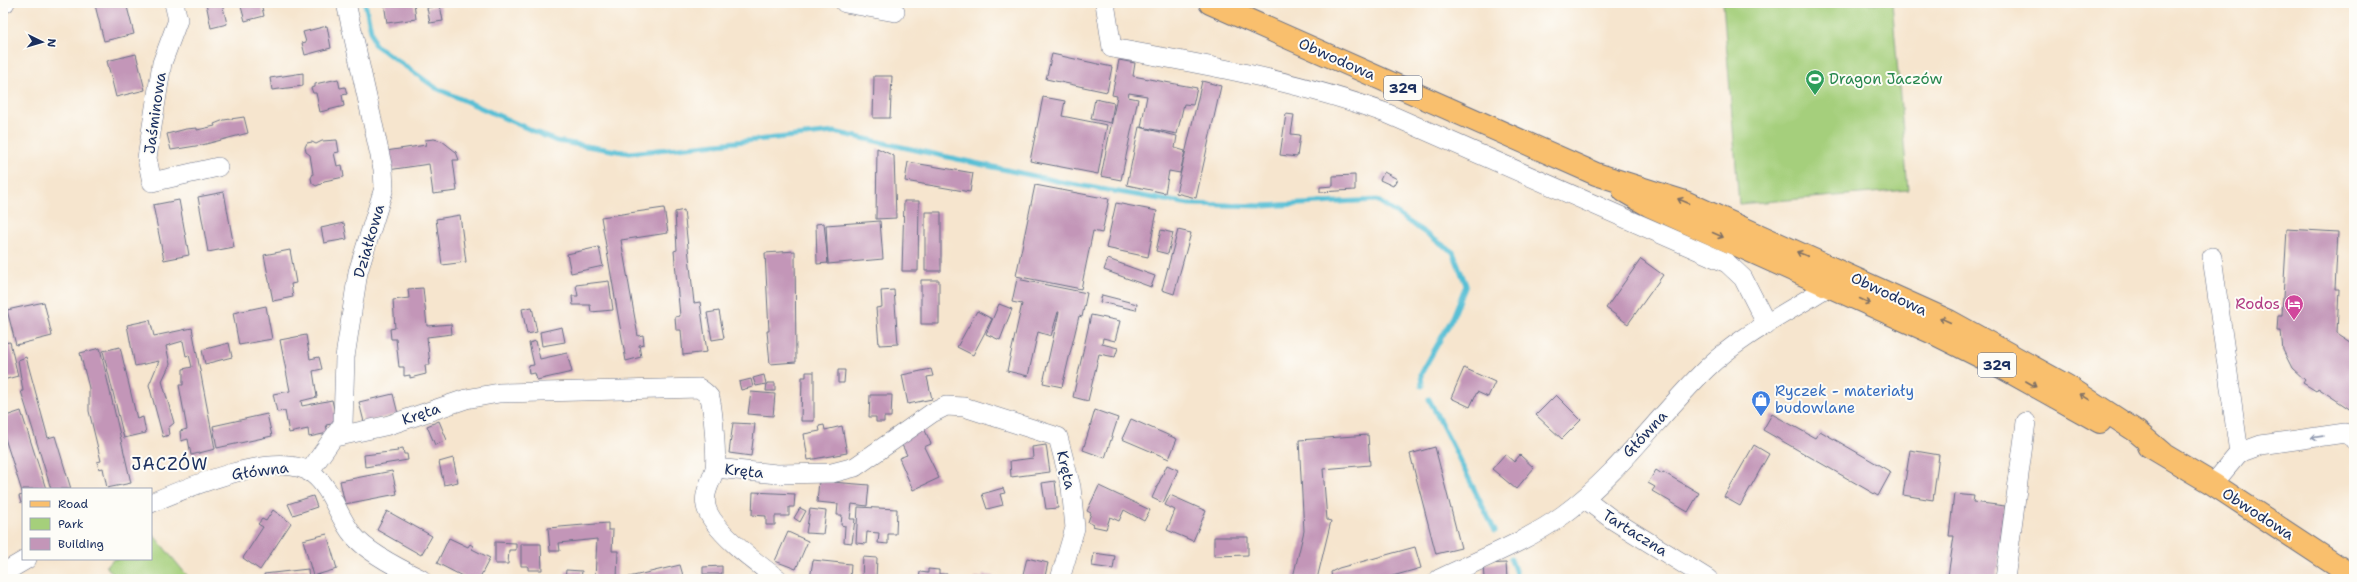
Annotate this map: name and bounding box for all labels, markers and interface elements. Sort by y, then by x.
north arrow [22,22,62,62]
street label: Obwodowa [1295,33,1379,85]
text: N [44,38,59,48]
sports icon: Dragon Jaczów [1804,68,1826,96]
place label: Dragon Jaczów [1829,69,1943,89]
street label: Jaśminowa [139,70,171,155]
road number: 329 [1384,76,1422,100]
one-way arrow [1677,197,1689,205]
street label: Działkowa [349,201,389,280]
one-way arrow [1711,232,1723,240]
one-way arrow [1796,249,1808,257]
street label: Obwodowa [1848,268,1931,321]
hotel icon: Rodos [2283,293,2305,321]
place label: Rodos [2235,294,2280,314]
one-way arrow [1859,298,1871,305]
one-way arrow [1939,316,1951,323]
road number: 329 [1978,353,2016,377]
place label: Ryczek - materiały budowlane [1775,381,1914,418]
one-way arrow [2025,381,2037,388]
shop icon: Ryczek - materiały budowlane [1750,389,1772,417]
one-way arrow [2080,393,2091,401]
street label: Kręta [399,398,443,430]
street label: Główna [1618,406,1672,462]
one-way arrow [2311,433,2324,441]
street label: Kręta [1052,449,1080,492]
district label: JACZÓW [131,452,209,475]
street label: Główna [230,457,290,484]
street label: Kręta [723,459,765,483]
street label: Obwodowa [2218,483,2298,545]
legend [22,488,152,560]
text: Road [58,496,89,512]
street label: Tartaczna [1599,505,1672,561]
text: Park [58,516,84,532]
text: Building [58,536,104,552]

